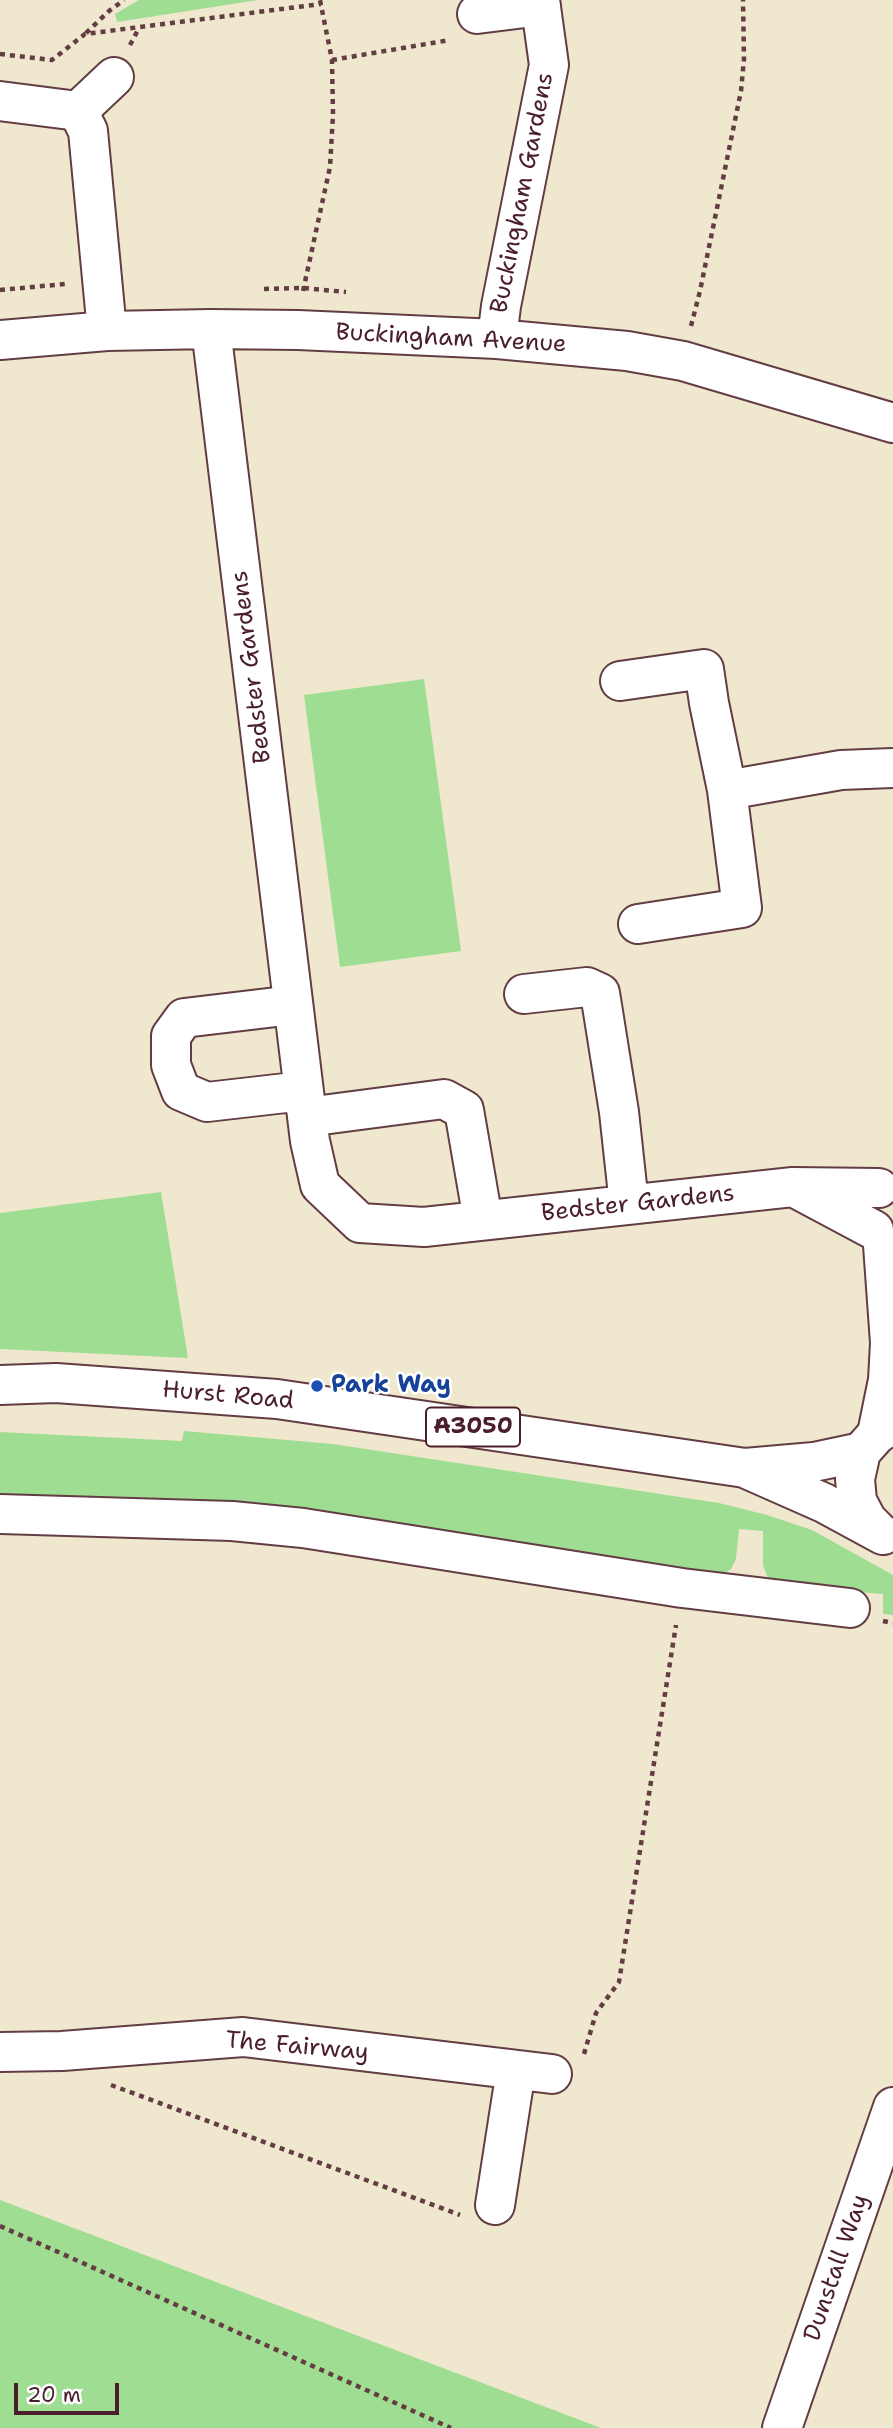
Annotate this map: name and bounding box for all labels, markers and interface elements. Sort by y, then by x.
street label: Buckingham Gardens [486,70,560,316]
street label: Buckingham Avenue [335,319,567,359]
street label: Bedster Gardens [226,569,278,765]
street label: Bedster Gardens [540,1180,736,1228]
place label: Park Way [331,1372,451,1400]
street label: Hurst Road [161,1376,295,1416]
marker: Park Way [309,1378,325,1394]
road number: A3050 [426,1408,520,1446]
street label: The Fairway [224,2026,370,2068]
street label: Dunstall Way [798,2191,876,2345]
scale bar [18,2368,122,2412]
text: 20 m [27,2381,81,2409]

